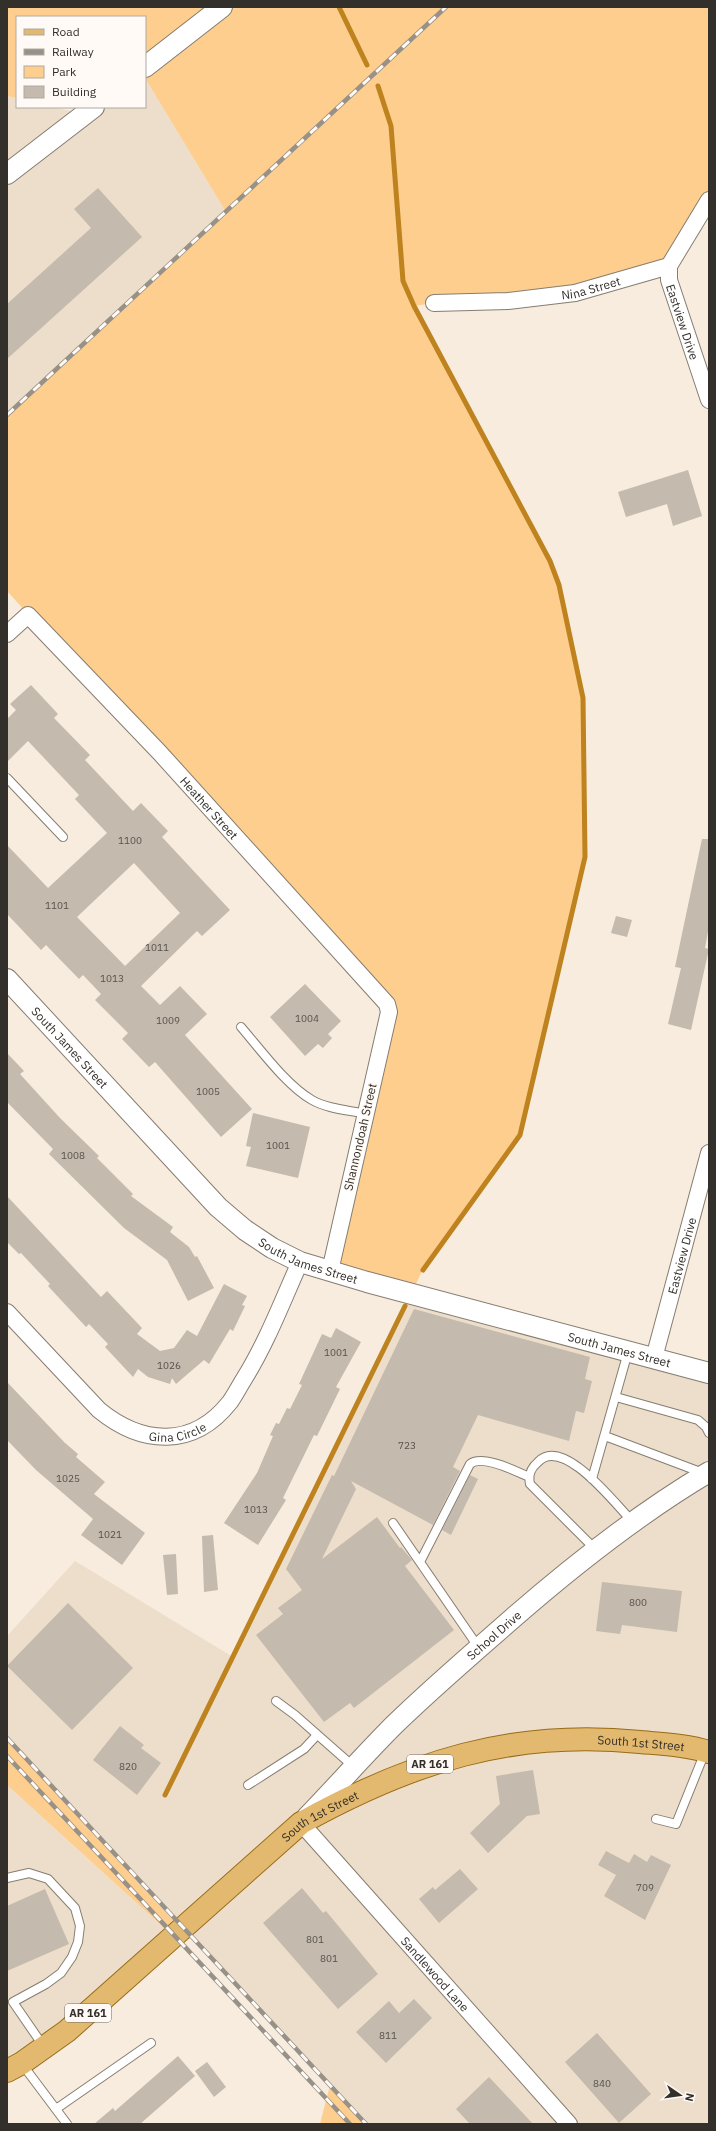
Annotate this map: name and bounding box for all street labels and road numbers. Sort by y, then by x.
street label: Nina Street [560,273,622,302]
street label: Eastview Drive [663,282,703,362]
street label: Heather Street [177,773,242,842]
street label: South James Street [29,1003,112,1091]
street label: Shannondoah Street [340,1082,380,1192]
street label: Eastview Drive [664,1215,699,1296]
street label: South James Street [256,1234,360,1286]
street label: South James Street [566,1328,672,1370]
street label: Gina Circle [148,1419,209,1444]
street label: School Drive [463,1607,524,1663]
street label: South 1st Street [597,1732,686,1754]
road number: AR 161 [407,1755,453,1773]
street label: South 1st Street [278,1787,361,1845]
street label: Sandlewood Lane [398,1933,473,2015]
road number: AR 161 [65,2004,111,2022]

